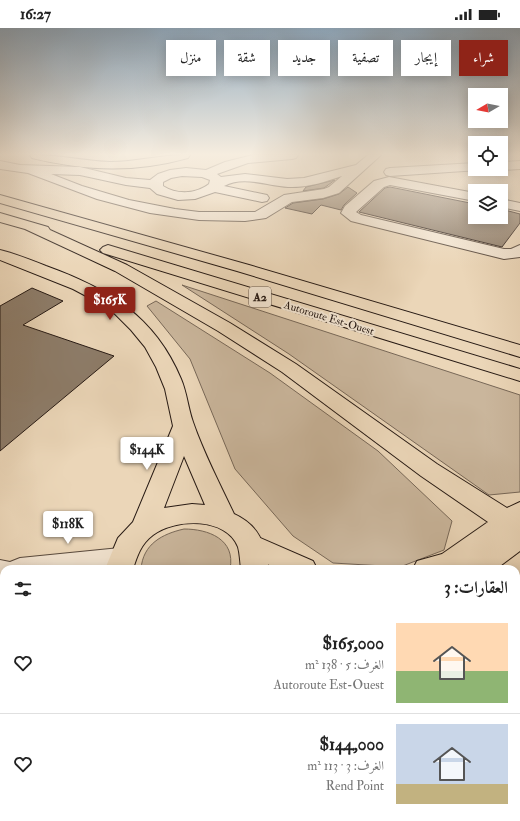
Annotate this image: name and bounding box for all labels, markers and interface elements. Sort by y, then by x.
text: 16:27 [20,5,51,24]
chip: منزل [166,40,216,76]
chip: شقة [224,40,270,76]
chip: جديد [278,40,330,76]
chip: تصفية [338,40,393,76]
chip: إيجار [401,40,451,76]
chip: شراء [459,40,508,76]
north arrow [468,88,508,128]
map controls [468,88,508,224]
button: locate [468,136,508,176]
button: layers [468,184,508,224]
pin: $165K [82,287,138,321]
road number: A2 [249,287,271,307]
text: $165K [93,292,127,308]
street label: Autoroute Est-Ouest [281,298,376,338]
pin: $144K [119,437,175,471]
text: $144K [129,442,165,458]
pin: $118K [40,511,96,545]
text: $118K [52,516,84,532]
text: العقارات: 3 [444,577,508,598]
icon: filters [12,578,34,600]
text: $165,000 [322,633,384,654]
icon: home [428,639,476,687]
icon: heart [12,652,34,674]
text: الغرف: 5 · 138 m² [305,657,384,673]
text: Autoroute Est-Ouest [274,677,384,693]
text: $144,000 [319,734,384,755]
icon: home [428,740,476,788]
icon: heart [12,753,34,775]
text: الغرف: 3 · 113 m² [307,758,384,774]
text: Rend Point [326,778,384,794]

